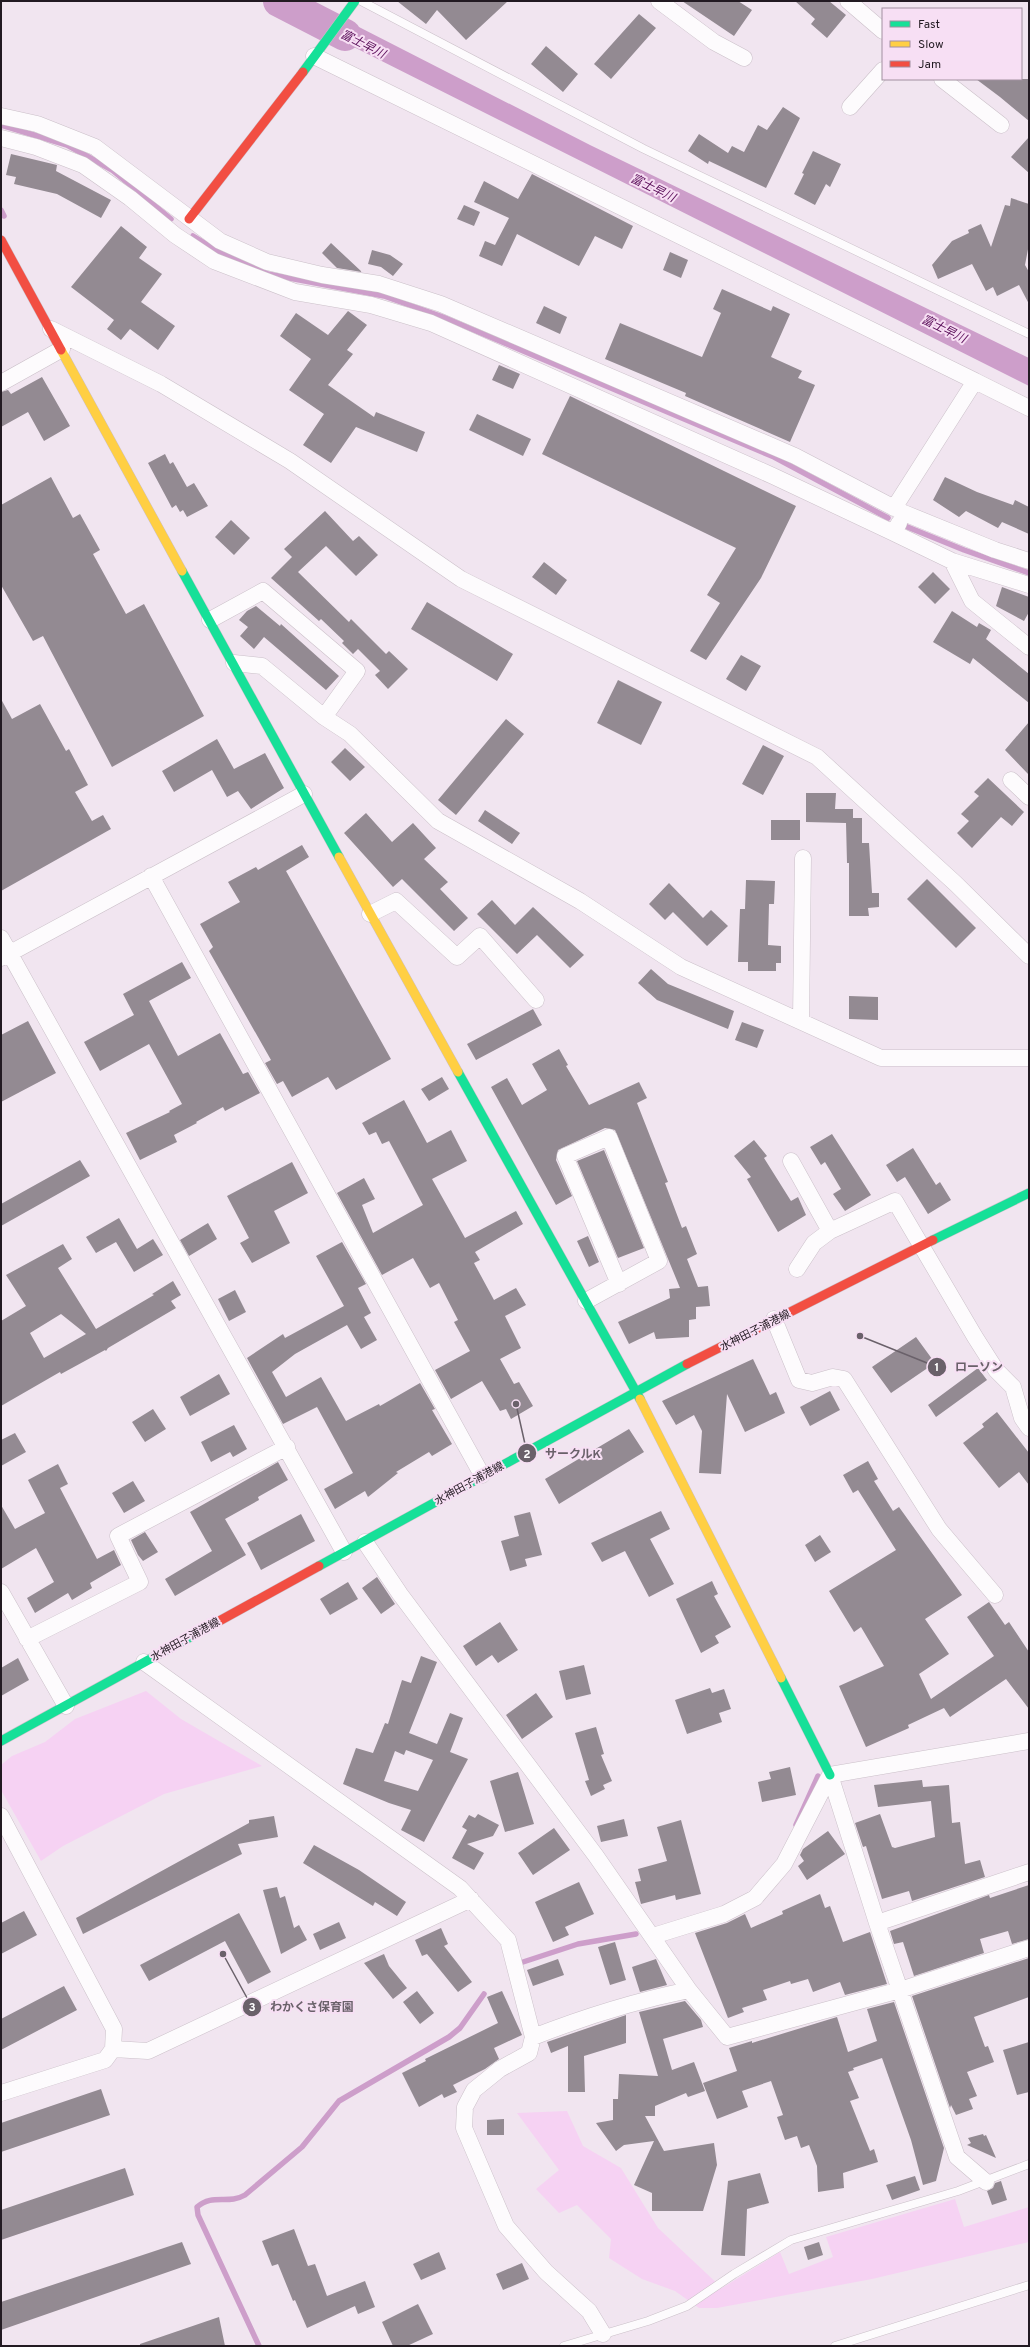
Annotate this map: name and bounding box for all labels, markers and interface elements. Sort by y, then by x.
legend [882,8,1022,80]
text: Fast [918,17,940,33]
water label: 富士早川 [338,27,389,64]
text: Slow [918,37,944,53]
text: Jam [918,57,941,73]
water label: 富士早川 [627,171,679,207]
water label: 富士早川 [918,312,970,348]
street label: 水神田子浦港線 [718,1307,793,1355]
callout: ローソン [927,1355,1011,1379]
text: 1 [935,1360,939,1376]
text: ローソン [955,1360,1003,1376]
callout: サークルK [517,1441,609,1465]
text: 2 [523,1447,531,1463]
text: サークルK [545,1447,602,1463]
street label: 水神田子浦港線 [432,1459,507,1509]
street label: 水神田子浦港線 [148,1615,223,1665]
callout: わかくさ保育園 [242,1995,362,2019]
text: 3 [248,2000,256,2016]
text: わかくさ保育園 [270,2000,354,2016]

